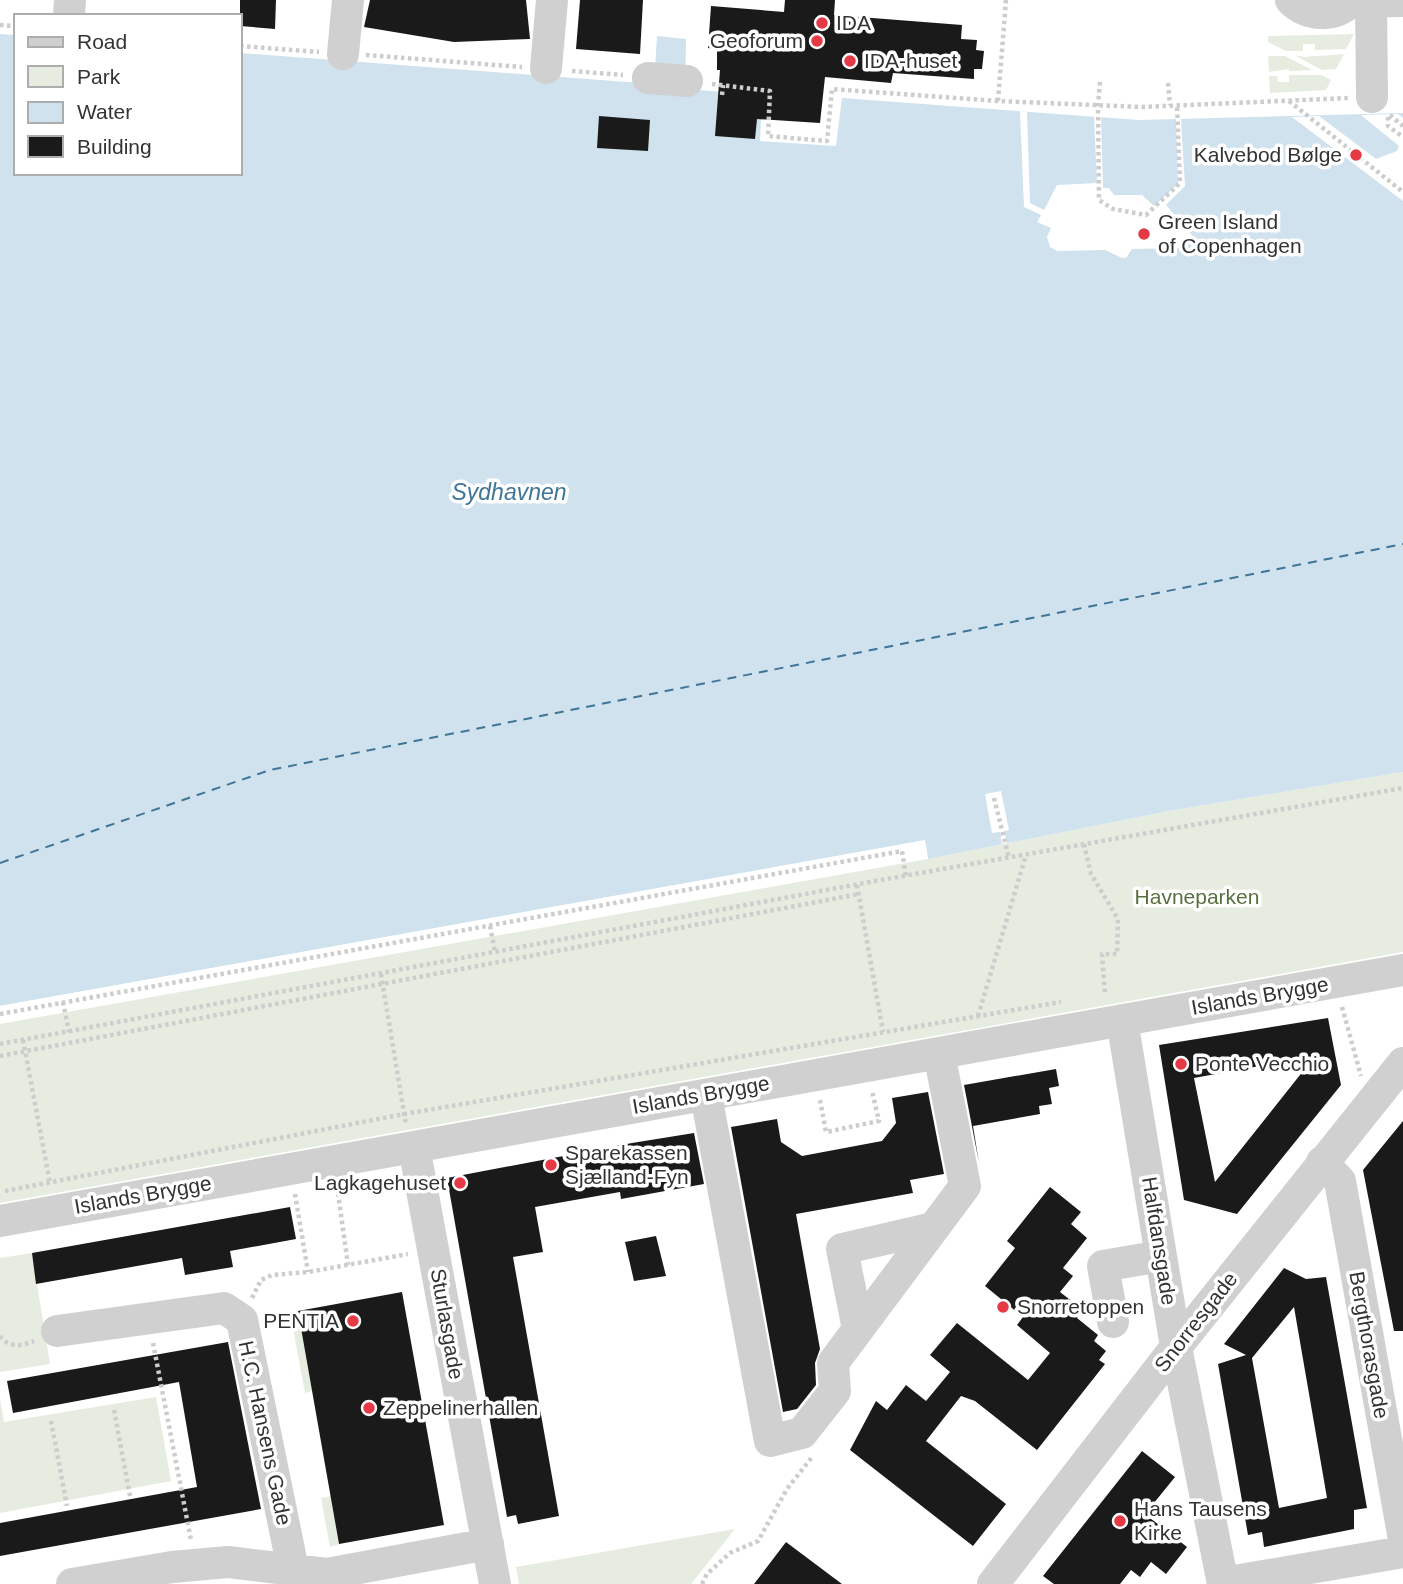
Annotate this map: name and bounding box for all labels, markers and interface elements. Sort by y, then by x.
place label: IDA [836,11,871,34]
legend [14,14,242,175]
marker: IDA [814,15,830,31]
place label: Geoforum [710,29,803,52]
text: Road [77,30,127,53]
marker: Geoforum [809,33,825,49]
place label: IDA-huset [864,49,958,72]
marker: IDA-huset [842,53,858,69]
text: Park [77,65,121,88]
text: Water [77,100,132,123]
text: Building [77,135,152,158]
place label: Kalvebod Bølge [1194,143,1342,166]
marker: Kalvebod Bølge [1348,147,1364,163]
place label: Green Island of Copenhagen [1158,210,1302,257]
marker: Green Island of Copenhagen [1136,226,1152,242]
water label: Sydhavnen [451,479,567,505]
park label: Havneparken [1135,885,1259,908]
street label: Islands Brygge [1190,972,1330,1019]
place label: Ponte Vecchio [1195,1052,1329,1075]
marker: Ponte Vecchio [1173,1056,1189,1072]
street label: Islands Brygge [631,1071,771,1118]
place label: Sparekassen Sjælland-Fyn [565,1141,689,1188]
marker: Sparekassen Sjælland-Fyn [543,1157,559,1173]
street label: Islands Brygge [73,1171,213,1218]
place label: Lagkagehuset [314,1171,446,1194]
marker: Lagkagehuset [452,1175,468,1191]
street label: Halfdansgade [1138,1175,1181,1307]
street label: Sturlasgade [426,1267,469,1381]
street label: Snorresgade [1150,1267,1242,1376]
street label: Bergthorasgade [1345,1269,1394,1421]
place label: Snorretoppen [1017,1295,1144,1318]
marker: Snorretoppen [995,1299,1011,1315]
place label: PENTIA [263,1309,339,1332]
marker: PENTIA [345,1313,361,1329]
street label: H.C. Hansens Gade [235,1339,296,1527]
place label: Zeppelinerhallen [383,1396,538,1419]
marker: Zeppelinerhallen [361,1400,377,1416]
place label: Hans Tausens Kirke [1134,1497,1267,1544]
marker: Hans Tausens Kirke [1112,1513,1128,1529]

